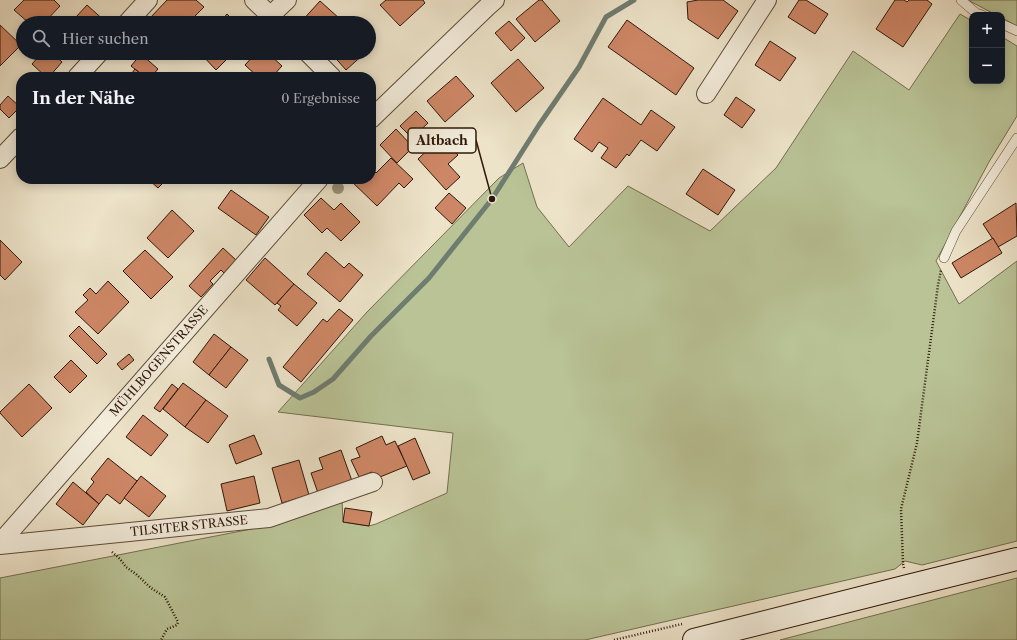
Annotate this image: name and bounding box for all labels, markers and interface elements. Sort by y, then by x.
map controls [969,12,1005,84]
button: + [969,12,1005,48]
search box [16,16,376,60]
icon: search [30,27,52,49]
text: Hier suchen [62,29,149,48]
button: − [969,48,1005,84]
text: In der Nähe [32,88,135,108]
text: 0 Ergebnisse [281,90,360,106]
callout: Altbach [408,128,476,153]
text: Altbach [415,132,468,148]
street label: MÜHLBOGENSTRASSE [106,301,211,419]
street label: TILSITER STRASSE [129,512,249,539]

